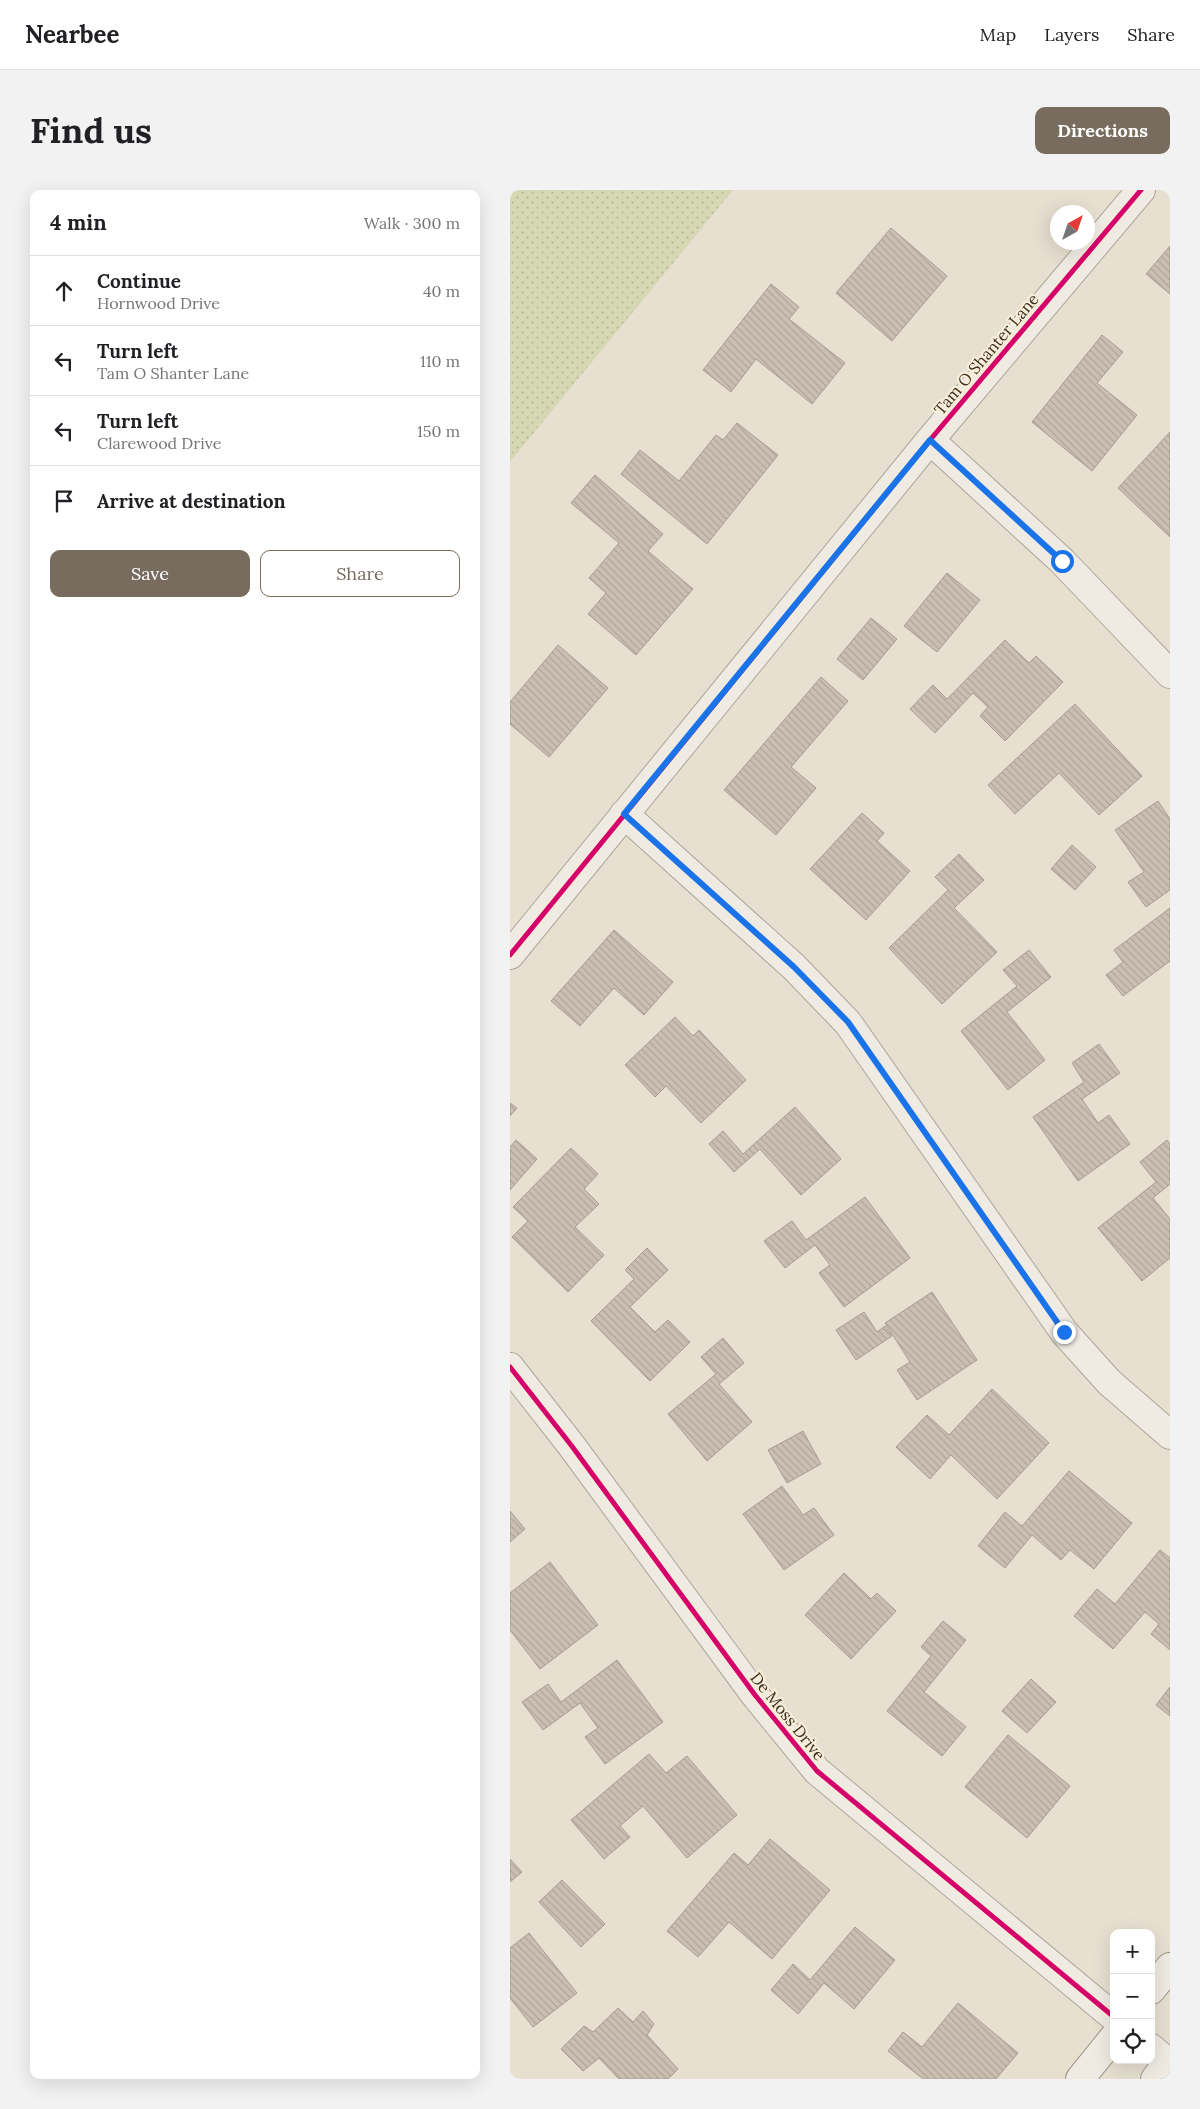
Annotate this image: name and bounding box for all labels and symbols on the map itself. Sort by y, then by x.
north arrow [1050,205,1095,250]
street label: Tam O Shanter Lane [929,289,1043,419]
route start [1051,550,1074,573]
route end [1053,1321,1076,1344]
street label: De Moss Drive [746,1668,830,1764]

